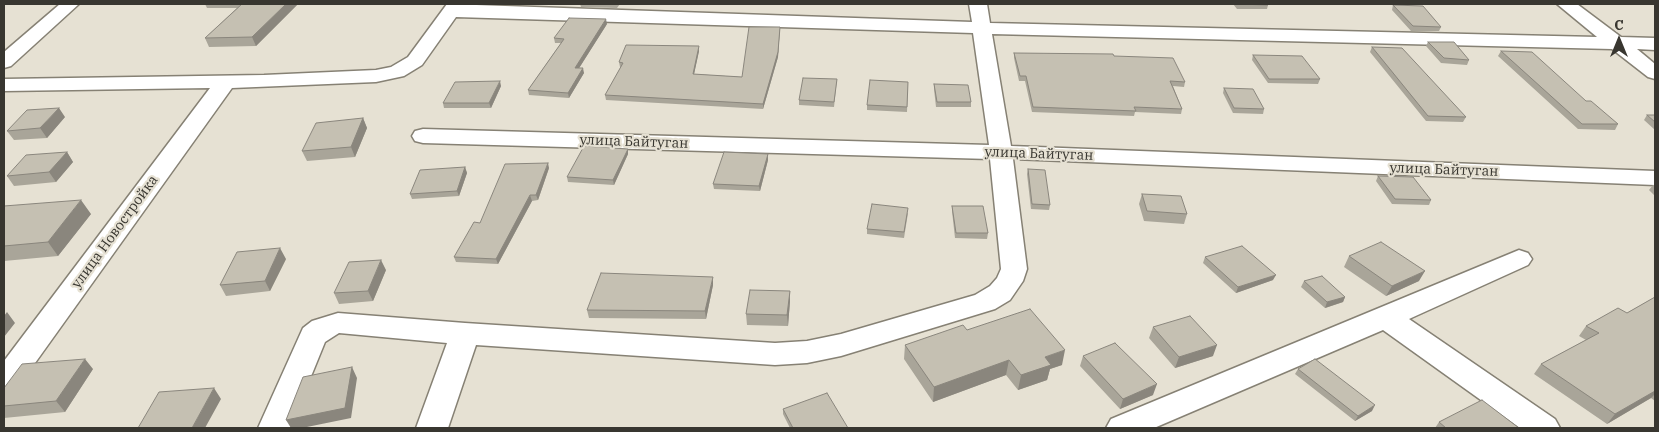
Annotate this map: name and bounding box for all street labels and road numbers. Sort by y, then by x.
street label: улица Байтуган [579,132,689,152]
street label: улица Байтуган [984,144,1094,164]
street label: улица Байтуган [1389,160,1499,180]
street label: улица Новостройка [68,172,162,292]

